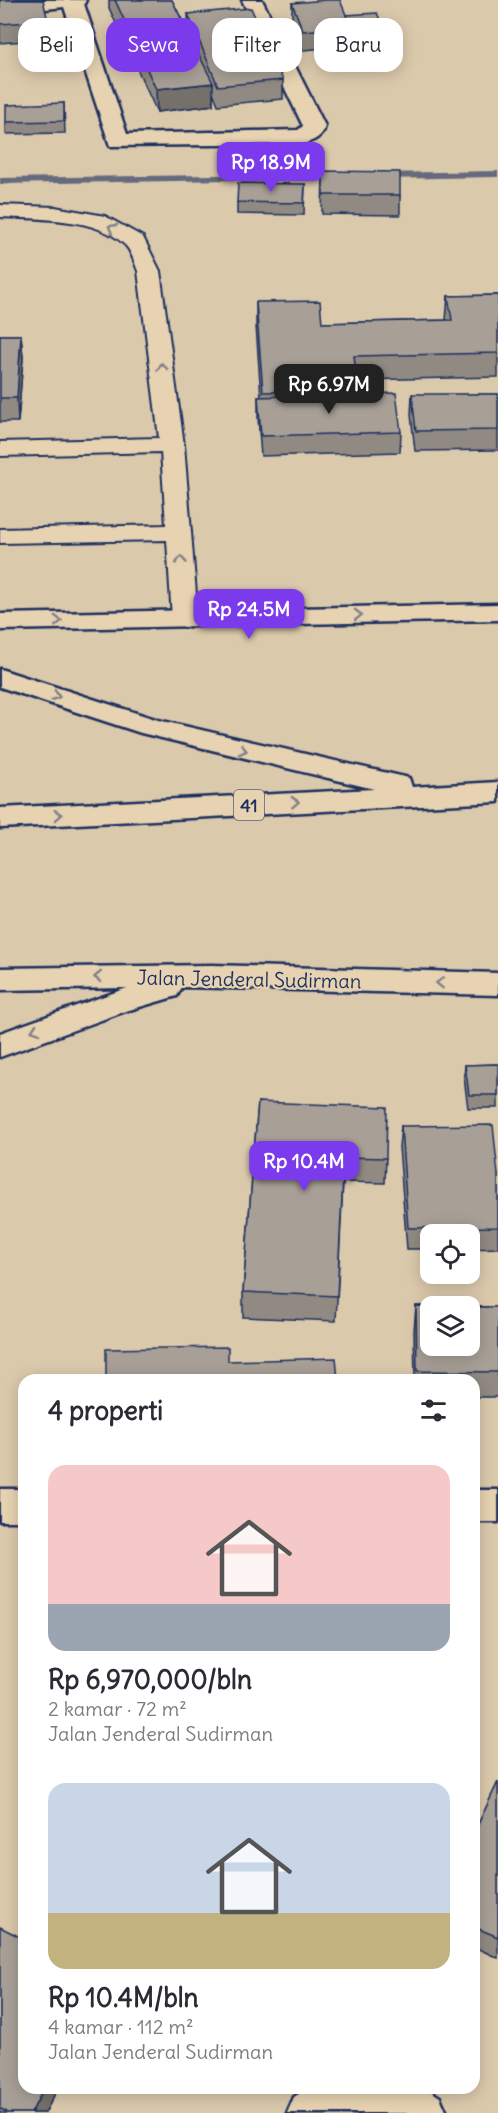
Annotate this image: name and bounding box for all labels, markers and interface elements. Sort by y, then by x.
chip: Beli [18,18,94,72]
chip: Sewa [106,18,200,72]
chip: Filter [212,18,302,72]
chip: Baru [314,18,403,72]
pin: Rp 18.9M [209,142,333,193]
text: Rp 18.9M [231,149,311,174]
one-way arrow [108,224,118,236]
one-way arrow [156,362,168,371]
pin: Rp 6.97M [267,364,391,415]
text: Rp 6.97M [288,371,370,396]
one-way arrow [175,556,188,565]
pin: Rp 24.5M [187,589,311,640]
text: Rp 24.5M [208,596,290,621]
one-way arrow [354,609,363,621]
one-way arrow [54,615,63,627]
one-way arrow [50,689,61,701]
one-way arrow [238,742,248,755]
road number: 41 [234,790,264,820]
one-way arrow [291,796,300,809]
one-way arrow [54,808,63,821]
street label: Jalan Jenderal Sudirman [136,965,362,993]
one-way arrow [93,971,102,983]
one-way arrow [435,976,444,989]
one-way arrow [31,1023,41,1036]
pin: Rp 10.4M [242,1141,366,1192]
text: Rp 10.4M [263,1148,345,1173]
map controls [420,1224,480,1356]
button: locate [420,1224,480,1284]
button: layers [420,1296,480,1356]
text: 4 properti [48,1394,163,1427]
icon: filters [417,1394,450,1427]
icon: home [195,1504,303,1612]
text: Rp 6,970,000/bln [48,1663,252,1696]
text: 2 kamar · 72 m² [48,1696,187,1721]
text: Jalan Jenderal Sudirman [48,1721,273,1746]
icon: home [195,1822,303,1930]
text: Rp 10.4M/bln [48,1981,199,2014]
text: 4 kamar · 112 m² [48,2014,194,2039]
text: Jalan Jenderal Sudirman [48,2039,273,2064]

